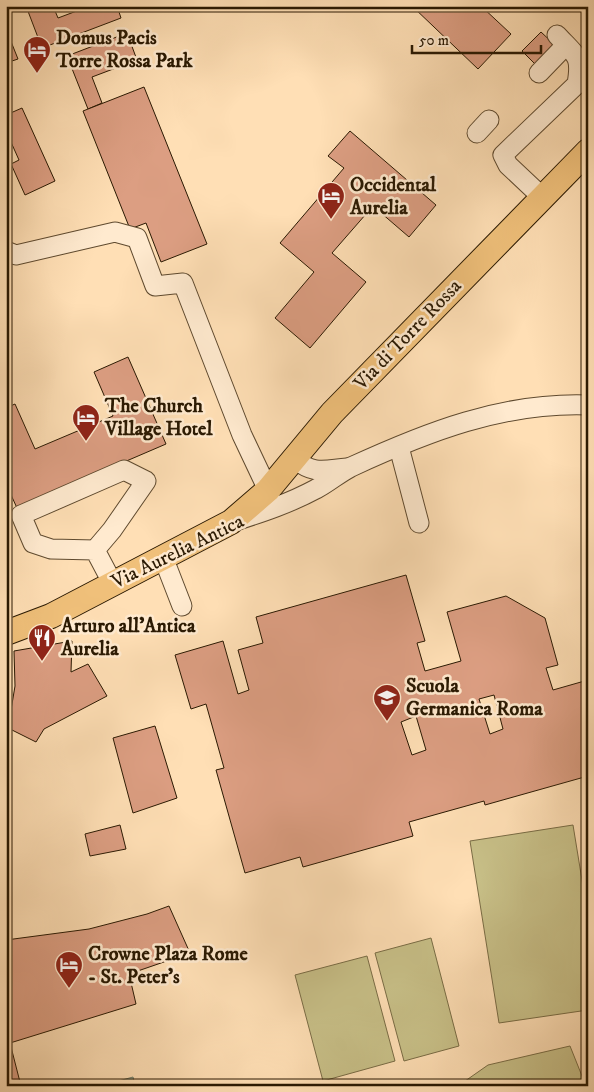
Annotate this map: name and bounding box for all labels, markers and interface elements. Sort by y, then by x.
scale bar [412,22,540,54]
place label: Domus Pacis Torre Rossa Park [55,26,194,74]
text: 50 m [419,31,449,50]
hotel icon: Domus Pacis Torre Rossa Park [22,35,52,74]
place label: Occidental Aurelia [349,173,437,221]
hotel icon: Occidental Aurelia [316,181,346,220]
street label: Via di Torre Rossa [348,274,468,396]
place label: The Church Village Hotel [104,394,213,442]
hotel icon: The Church Village Hotel [71,403,101,442]
street label: Via Aurelia Antica [107,509,249,595]
place label: Arturo all'Antica Aurelia [60,614,196,662]
restaurant icon: Arturo all'Antica Aurelia [27,623,57,662]
place label: Scuola Germanica Roma [406,674,543,722]
school or university icon: Scuola Germanica Roma [372,683,402,722]
place label: Crowne Plaza Rome - St. Peter's [88,942,248,990]
hotel icon: Crowne Plaza Rome - St. Peter's [54,950,84,989]

